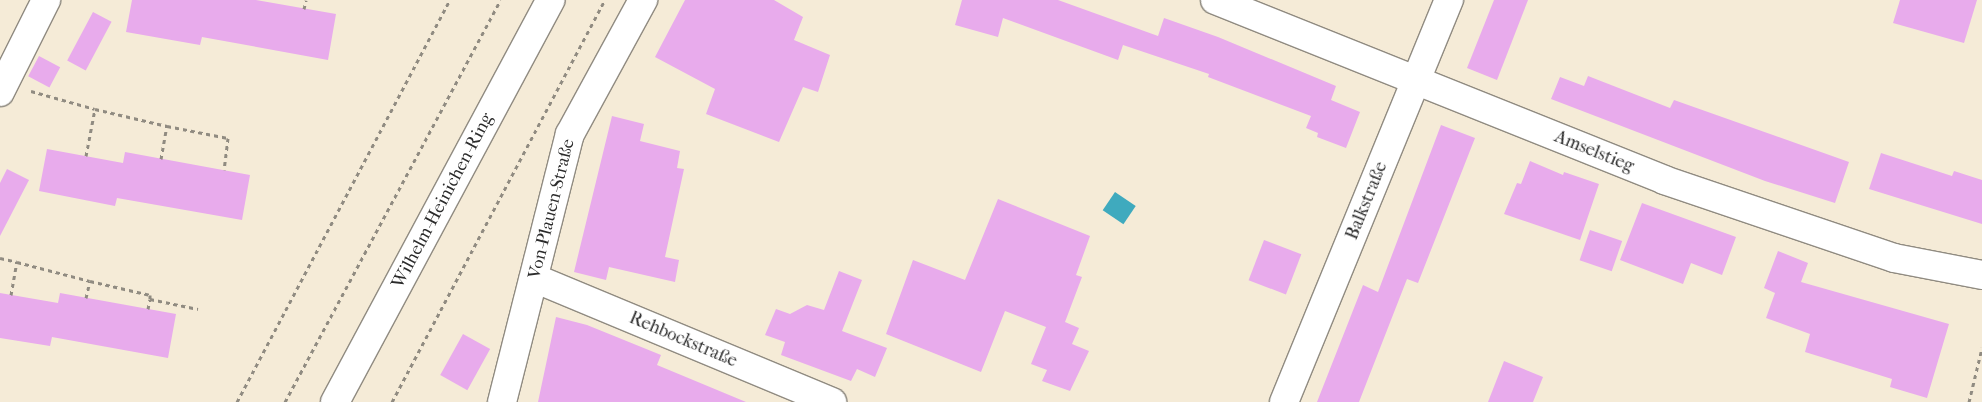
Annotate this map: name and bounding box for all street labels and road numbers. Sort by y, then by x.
street label: Wilhelm-Heinichen-Ring [388,110,498,292]
street label: Amselstieg [1551,126,1637,178]
street label: Von-Plauen-Straße [524,137,580,281]
street label: Balkstraße [1342,159,1392,243]
street label: Rehbockstraße [626,308,740,372]

